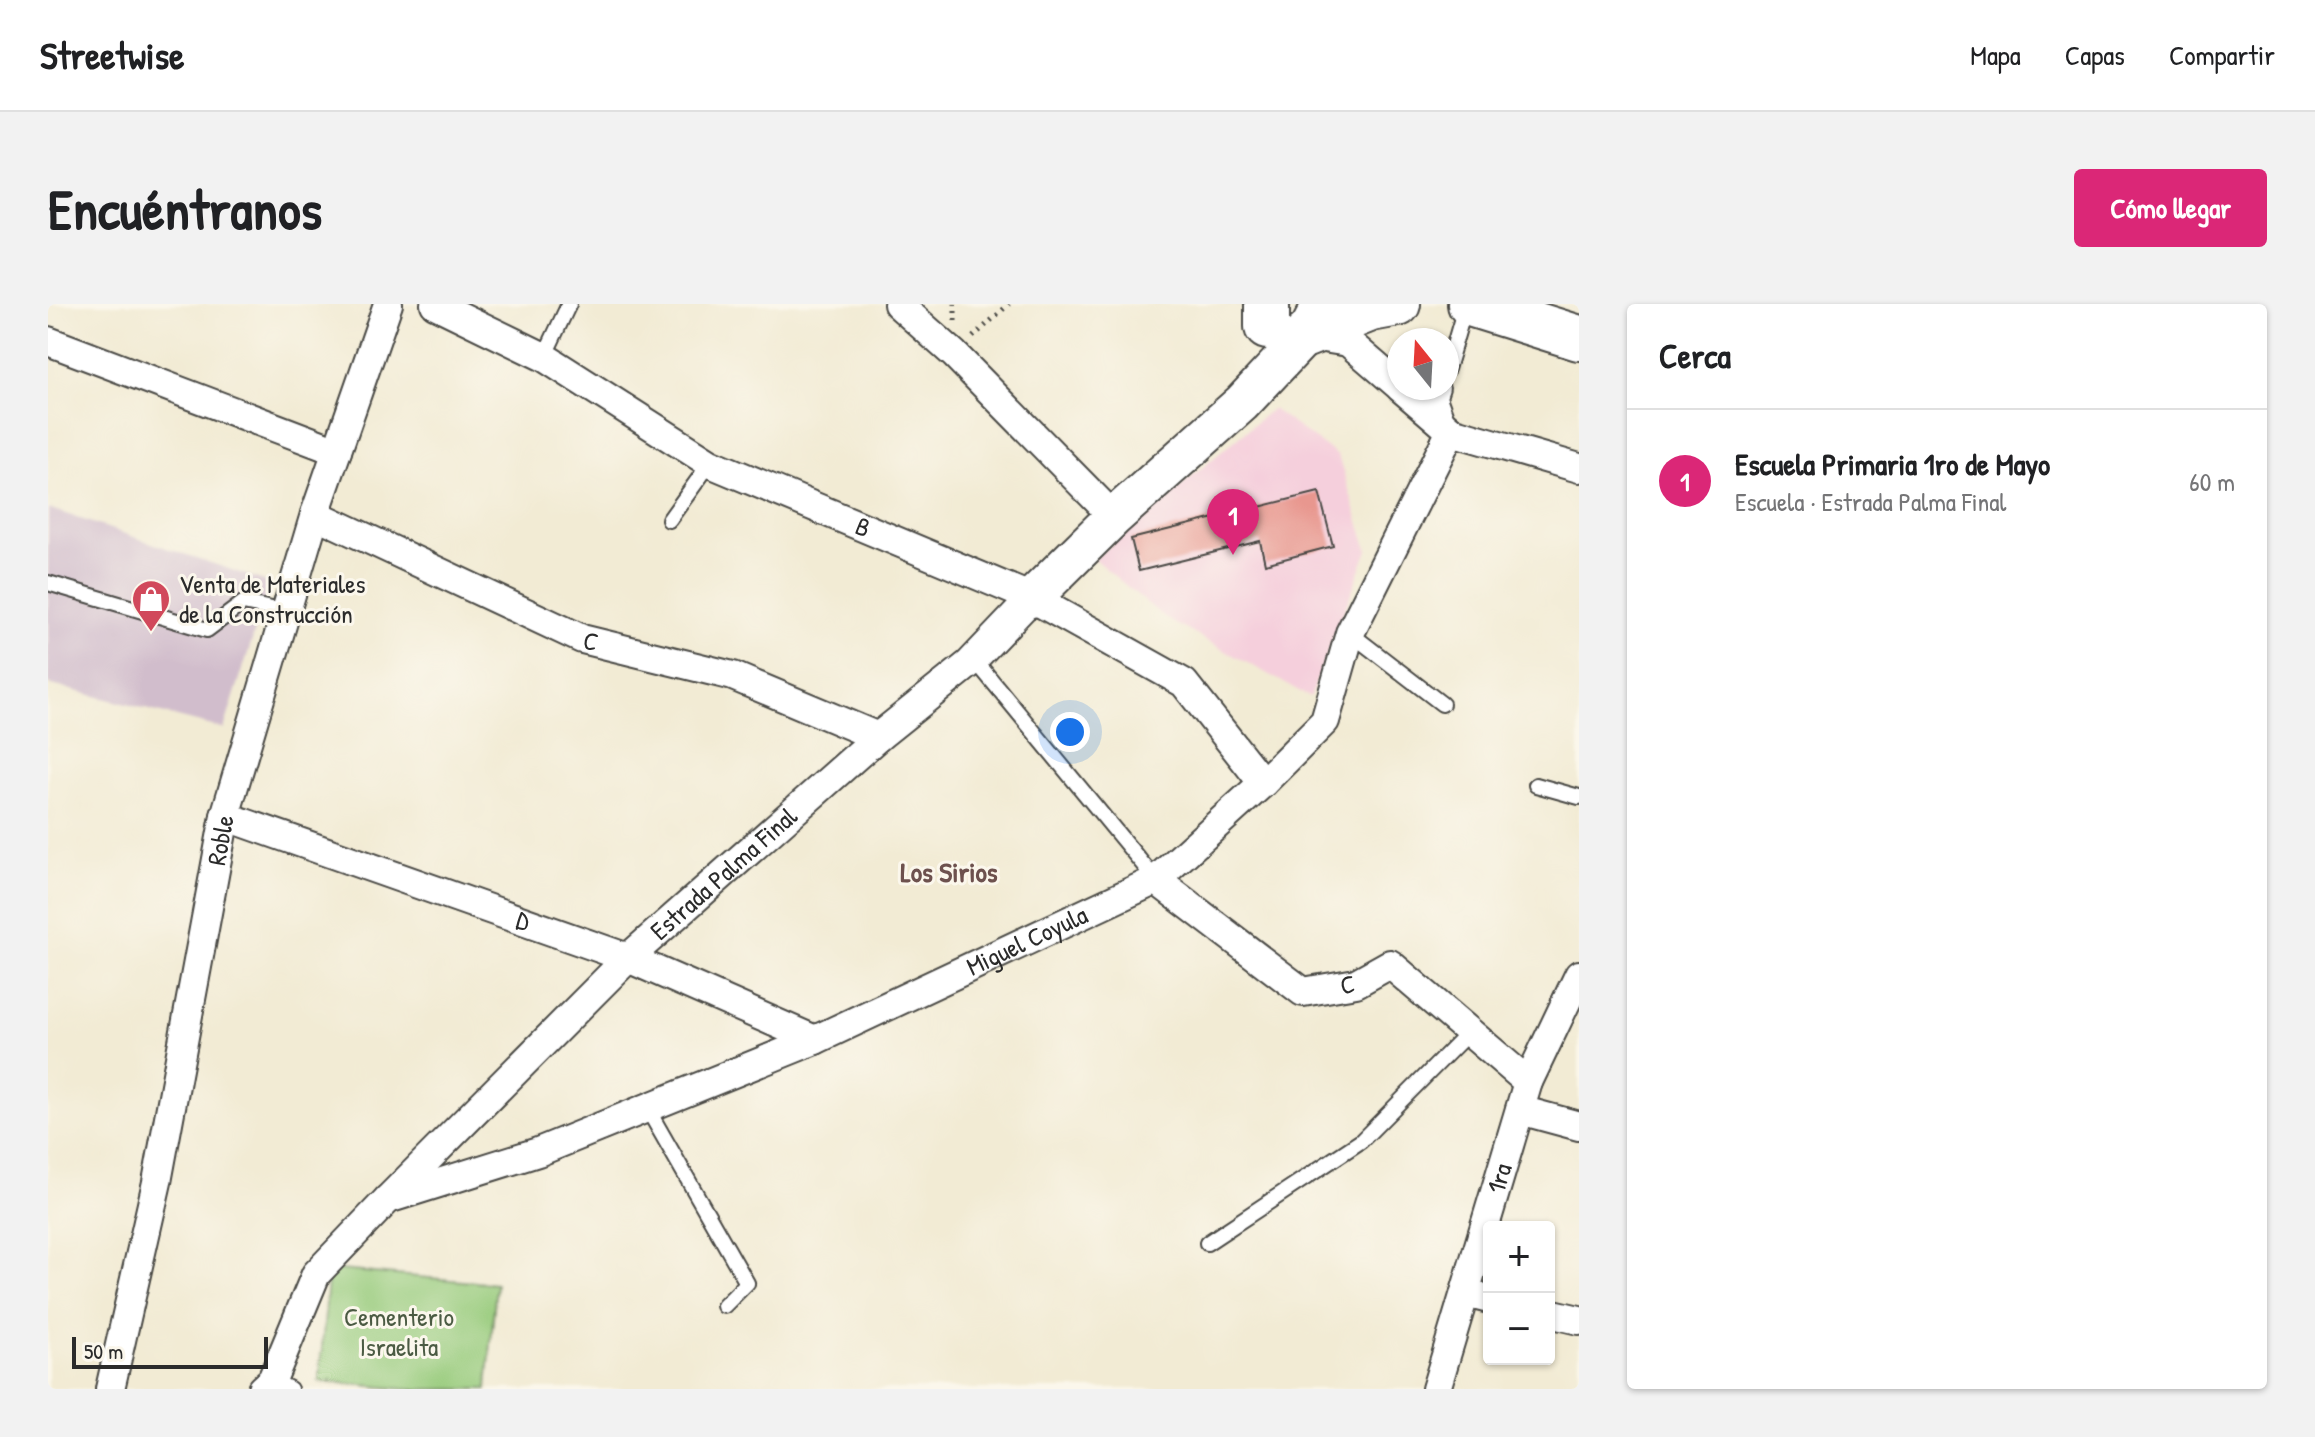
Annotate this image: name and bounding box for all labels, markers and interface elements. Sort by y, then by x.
text: Streetwise [40,29,184,81]
text: Mapa [1970,36,2021,74]
text: Capas [2065,36,2125,74]
text: Compartir [2169,36,2275,74]
button: Cómo llegar [2074,169,2267,247]
text: Encuéntranos [48,171,322,246]
north arrow [1387,328,1459,400]
text: Cerca [1659,333,1731,379]
text: Escuela Primaria 1ro de Mayo [1735,444,2050,484]
text: 1 [1680,464,1690,499]
text: 60 m [2189,464,2235,499]
text: Escuela · Estrada Palma Final [1735,484,2006,519]
pin: 1 [1207,489,1259,555]
street label: B [850,508,876,545]
place label: Venta de Materiales de la Construcción [179,566,366,631]
shop icon: Venta de Materiales de la Construcción [130,578,172,633]
street label: C [580,622,602,659]
your location [1050,712,1090,752]
street label: Estrada Palma Final [642,799,804,947]
street label: Roble [198,812,242,868]
district label: Los Sirios [900,853,998,891]
street label: Miguel Coyula [960,897,1093,984]
street label: D [512,902,535,939]
street label: C [1338,965,1357,1002]
street label: 1ra [1478,1159,1520,1197]
map controls [1483,1221,1555,1365]
button: + [1483,1221,1555,1293]
button: − [1483,1293,1555,1365]
park label: Cementerio Israelita [344,1299,454,1364]
scale bar [72,1333,268,1369]
text: 50 m [84,1336,123,1366]

